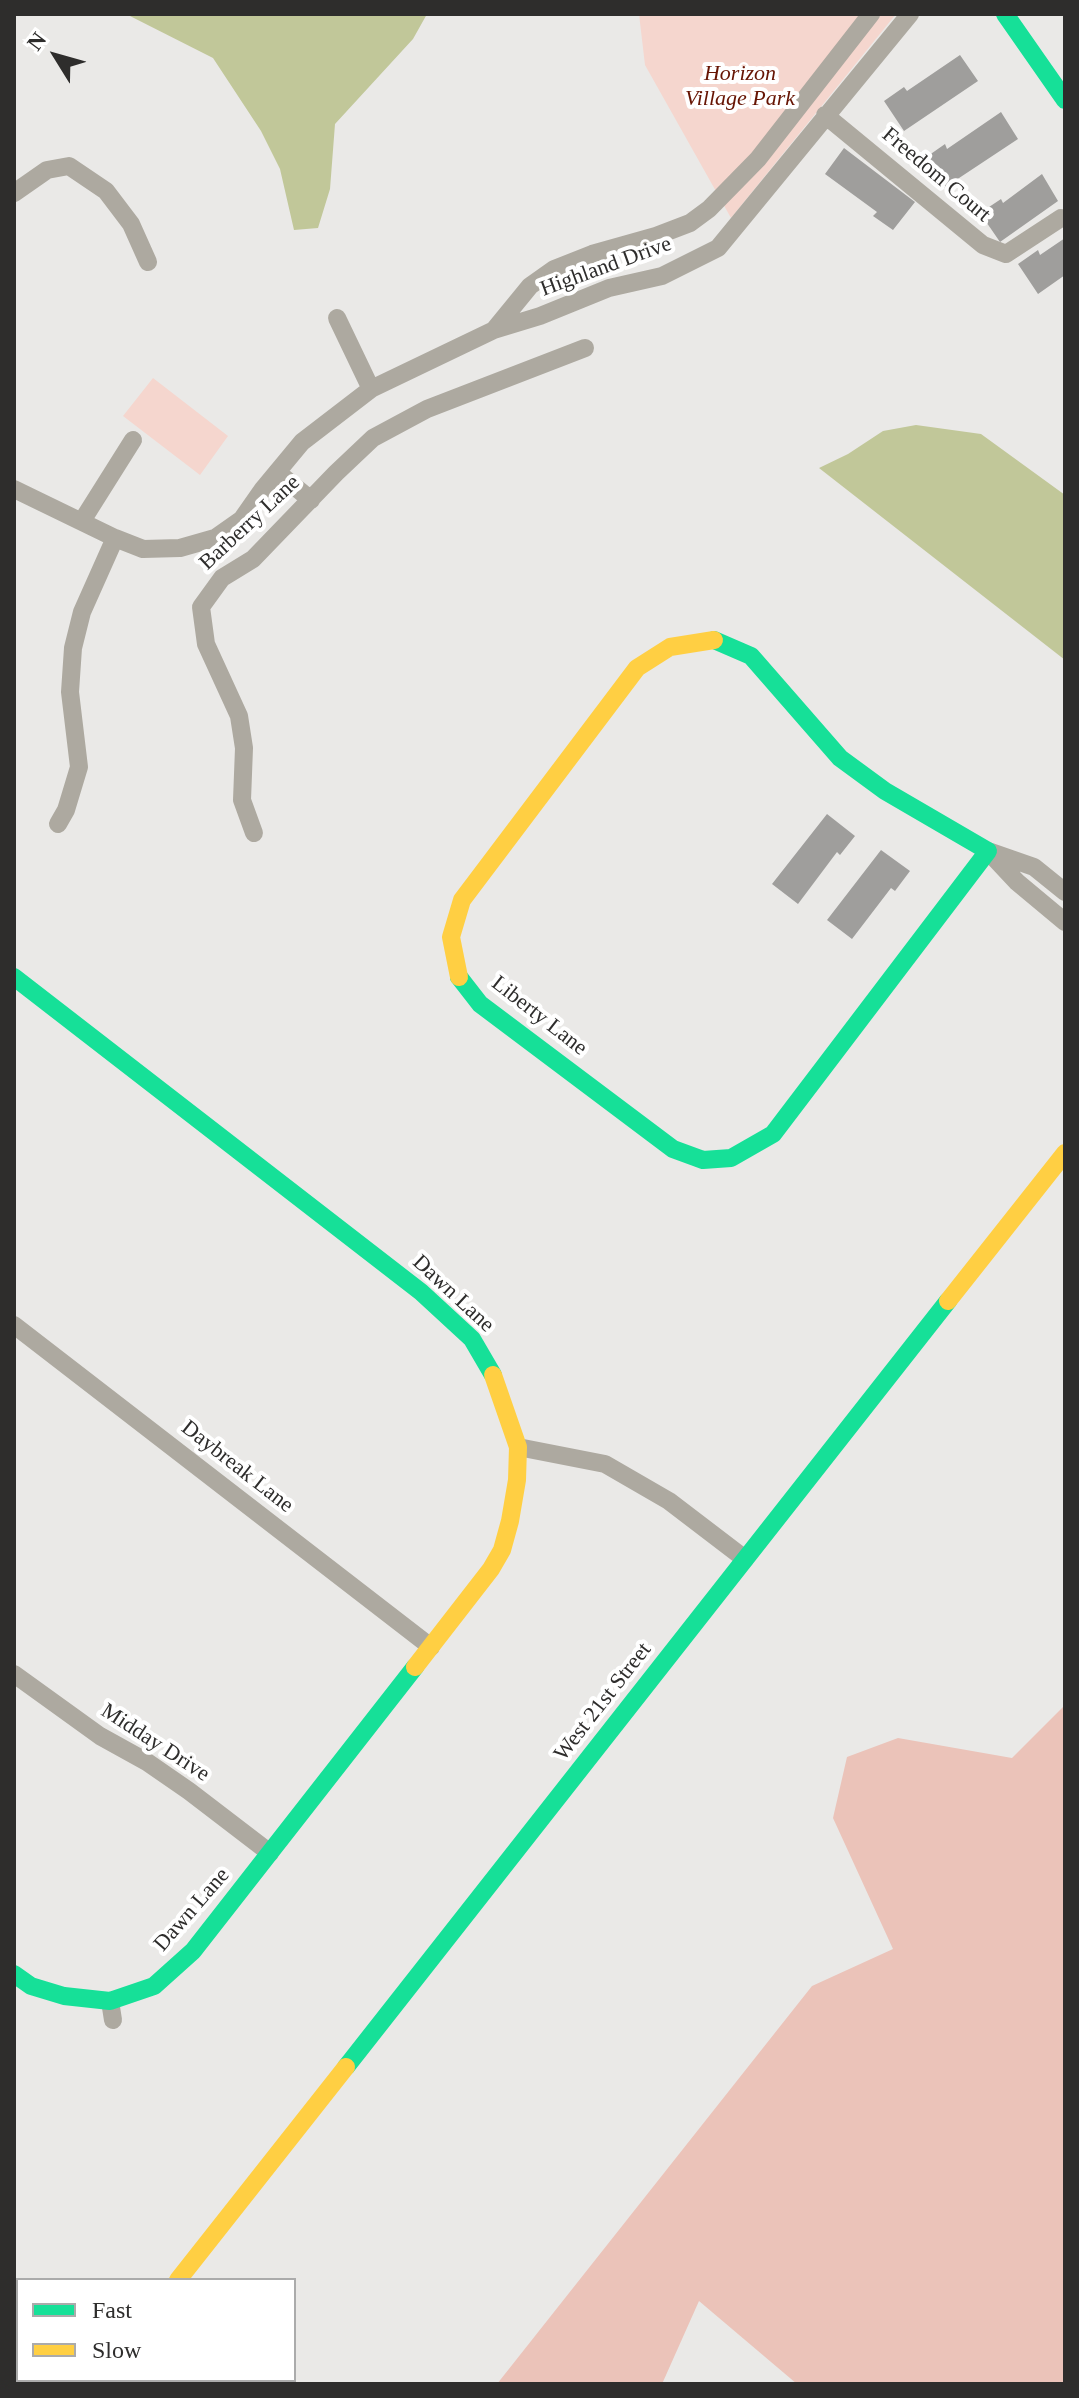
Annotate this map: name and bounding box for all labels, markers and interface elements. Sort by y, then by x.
north arrow [16,16,96,96]
text: N [22,27,51,55]
park label: Horizon Village Park [685,61,795,112]
street label: Freedom Court [876,122,996,228]
street label: Highland Drive [537,231,675,303]
street label: Barberry Lane [194,470,306,576]
street label: Liberty Lane [486,970,592,1062]
street label: Dawn Lane [407,1250,499,1338]
street label: Daybreak Lane [176,1415,298,1519]
street label: West 21st Street [549,1638,657,1766]
street label: Midday Drive [96,1698,214,1788]
street label: Dawn Lane [149,1863,235,1957]
legend [16,2278,296,2382]
text: Fast [92,2297,132,2323]
text: Slow [92,2337,141,2363]

